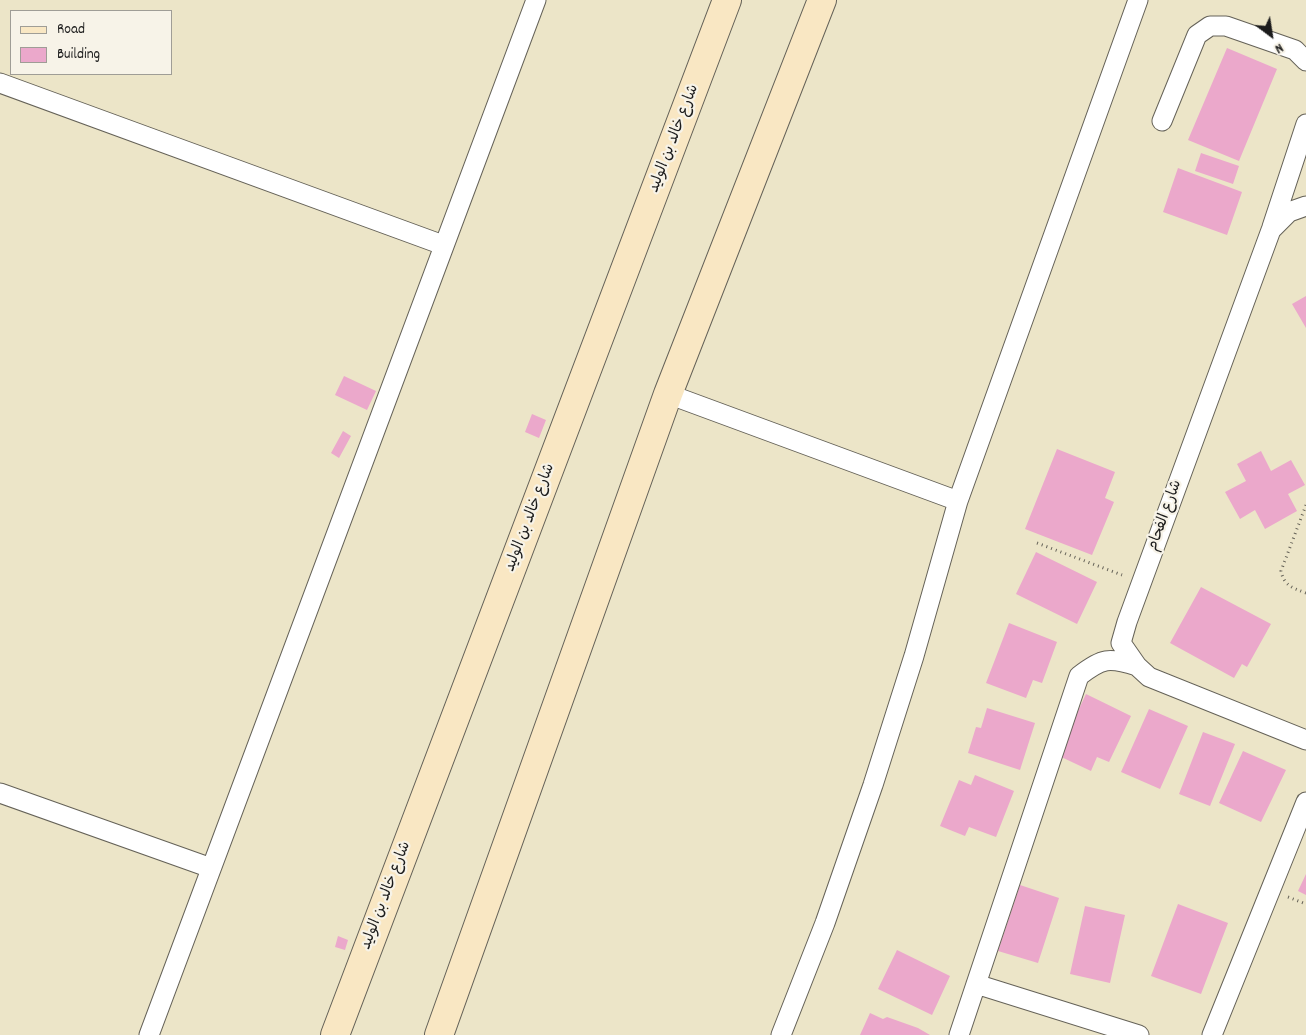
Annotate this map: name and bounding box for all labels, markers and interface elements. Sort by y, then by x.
legend [10,10,172,75]
north arrow [1246,10,1296,60]
text: Road [57,19,85,41]
text: N [1271,37,1287,58]
text: Building [57,44,100,66]
street label: شارع خالد بن الوليد [646,83,704,195]
street label: شارع خالد بن الوليد [502,462,560,574]
street label: شارع الفحام [1145,478,1187,554]
street label: شارع خالد بن الوليد [358,840,416,952]

